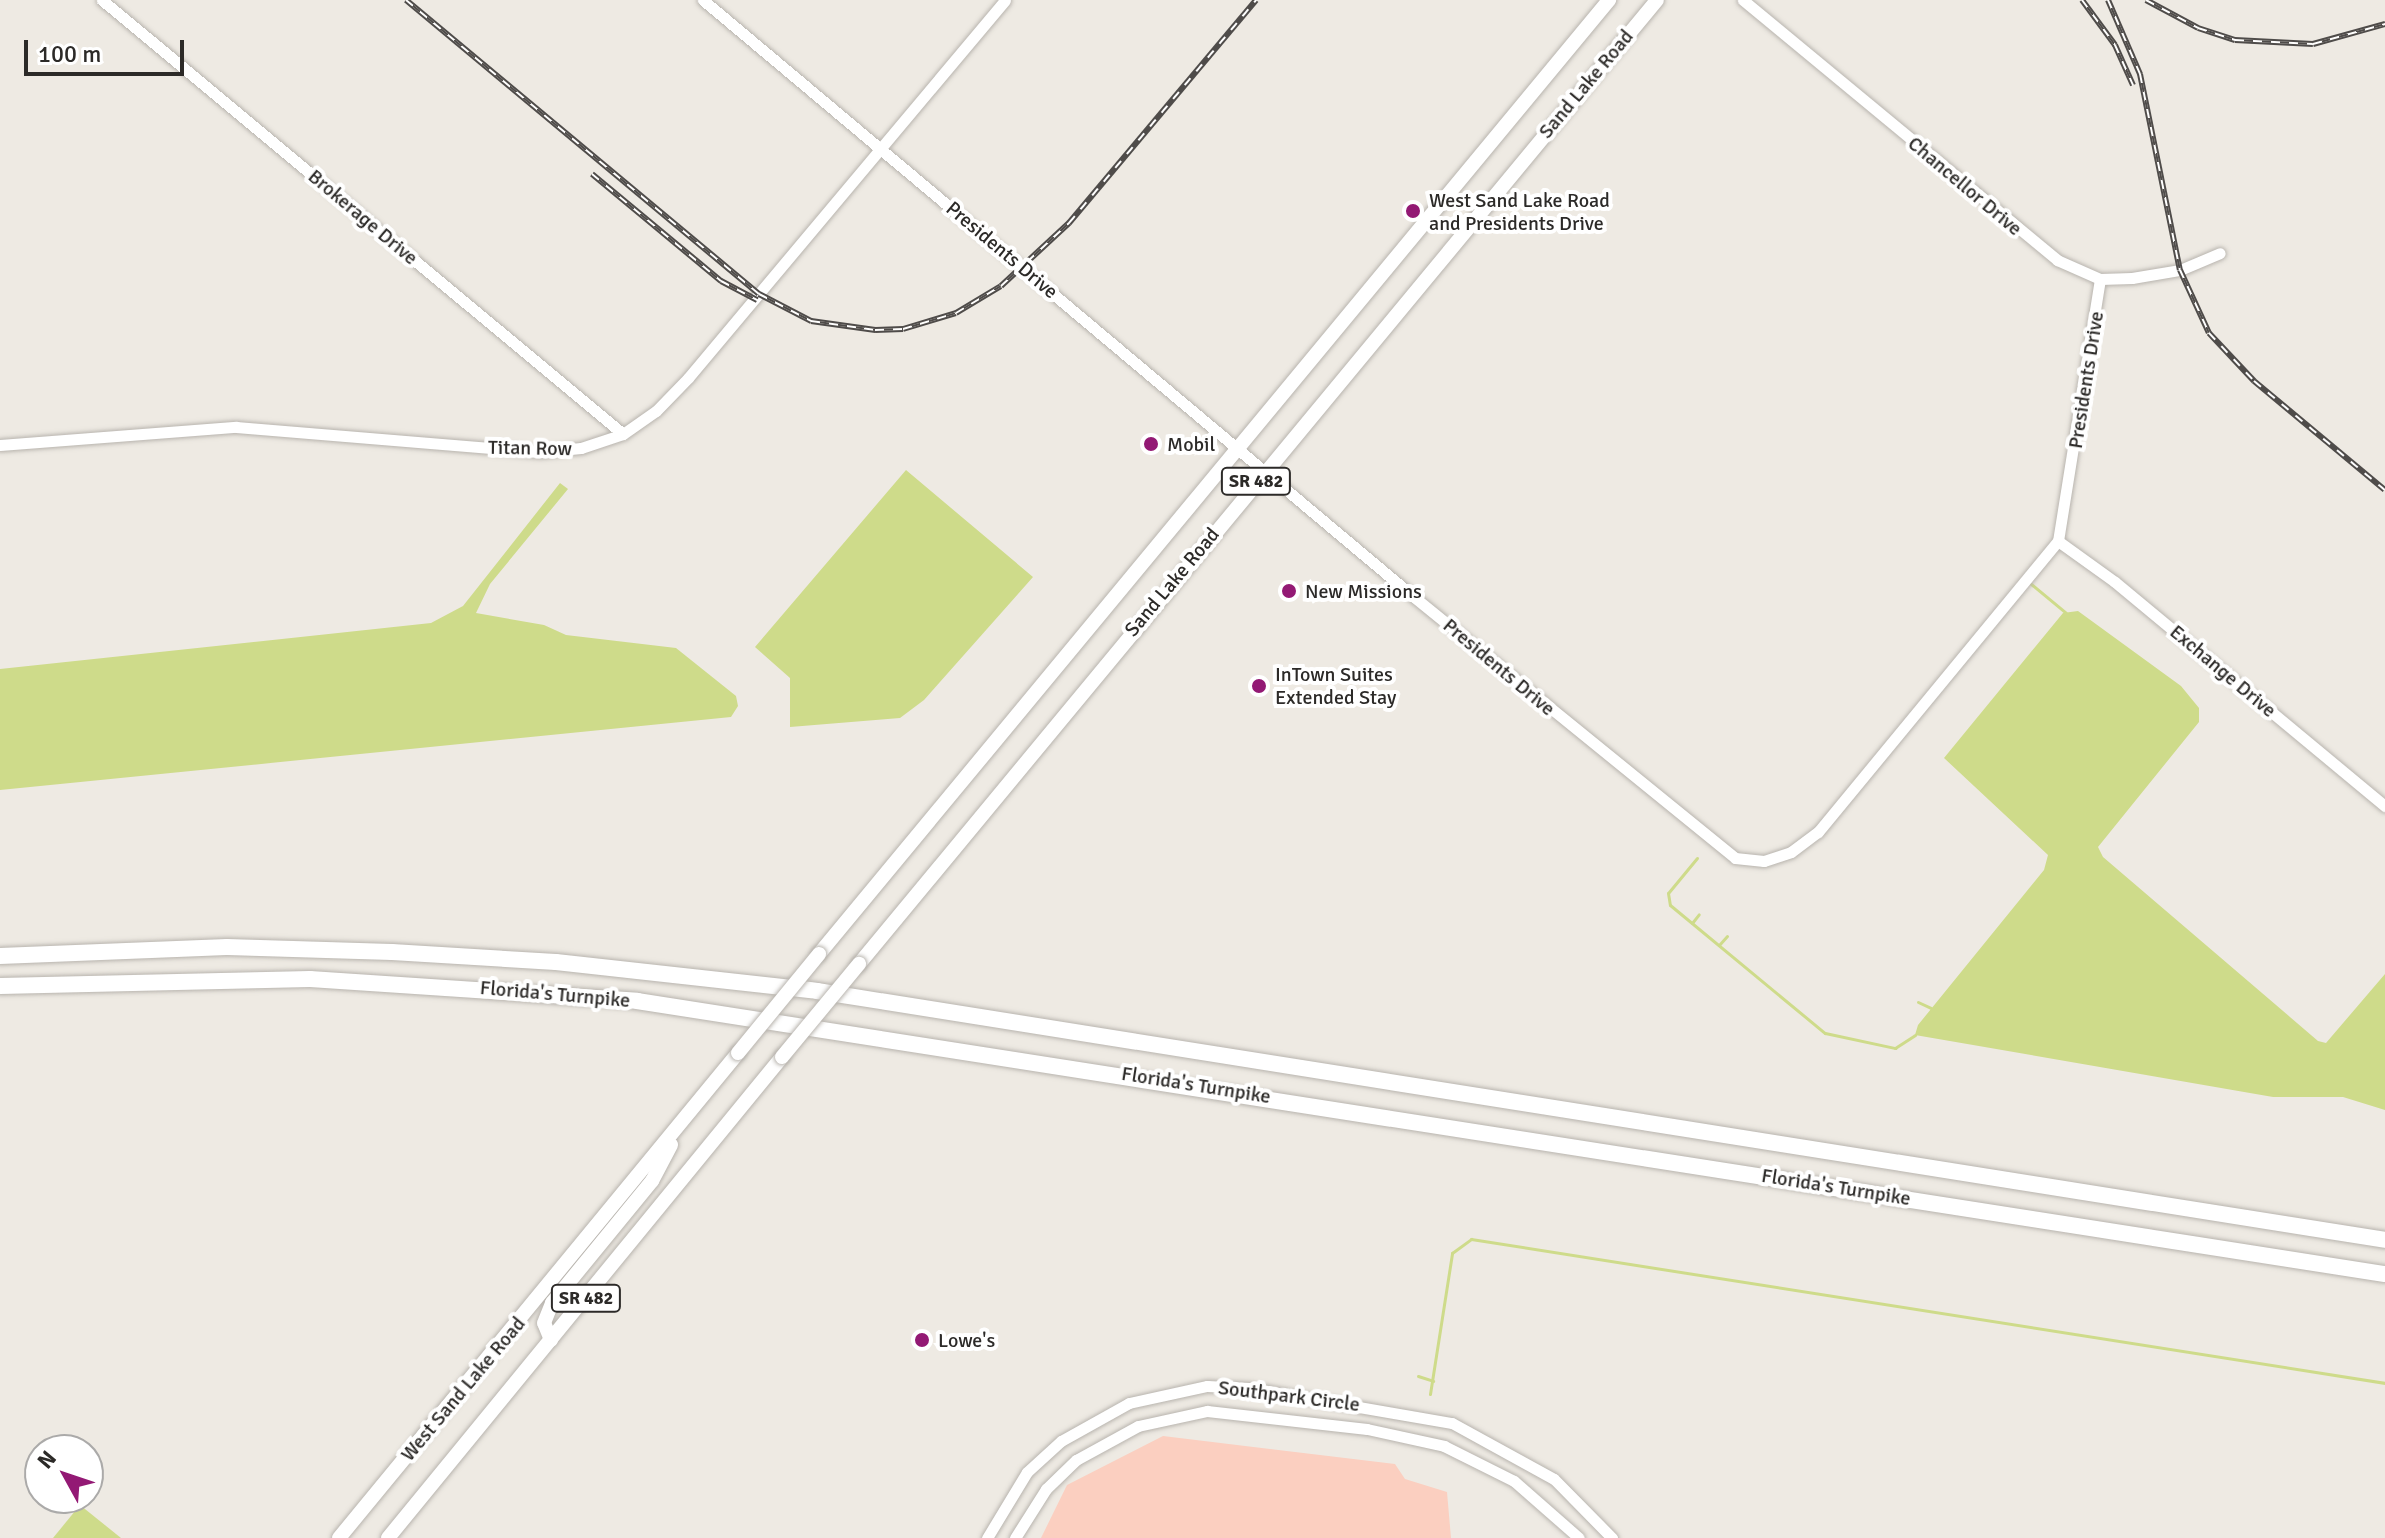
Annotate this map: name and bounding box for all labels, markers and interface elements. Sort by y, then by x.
scale bar [28,24,188,74]
street label: Sand Lake Road [1534,25,1638,143]
text: 100 m [38,39,101,69]
street label: Chancellor Drive [1903,131,2027,241]
street label: Brokerage Drive [303,164,423,270]
place label: West Sand Lake Road and Presidents Drive [1429,188,1610,235]
street label: Presidents Drive [941,196,1063,304]
marker: West Sand Lake Road and Presidents Drive [1404,202,1422,220]
street label: Presidents Drive [2063,310,2109,450]
place label: Mobil [1167,432,1215,456]
street label: Titan Row [488,435,572,461]
marker: Mobil [1142,435,1160,453]
road number: SR 482 [1220,467,1292,495]
street label: Sand Lake Road [1120,523,1224,641]
place label: New Missions [1305,579,1422,603]
marker: New Missions [1280,582,1298,600]
street label: Presidents Drive [1438,613,1560,721]
street label: Exchange Drive [2165,620,2281,722]
place label: InTown Suites Extended Stay [1275,662,1396,709]
marker: InTown Suites Extended Stay [1250,677,1268,695]
street label: Florida's Turnpike [479,975,631,1013]
street label: Florida's Turnpike [1120,1061,1272,1109]
street label: Florida's Turnpike [1760,1163,1912,1211]
road number: SR 482 [550,1284,622,1312]
street label: West Sand Lake Road [396,1312,530,1466]
place label: Lowe's [938,1328,995,1352]
marker: Lowe's [913,1331,931,1349]
street label: Southpark Circle [1217,1375,1361,1417]
north arrow [24,1434,104,1514]
text: N [32,1445,62,1474]

